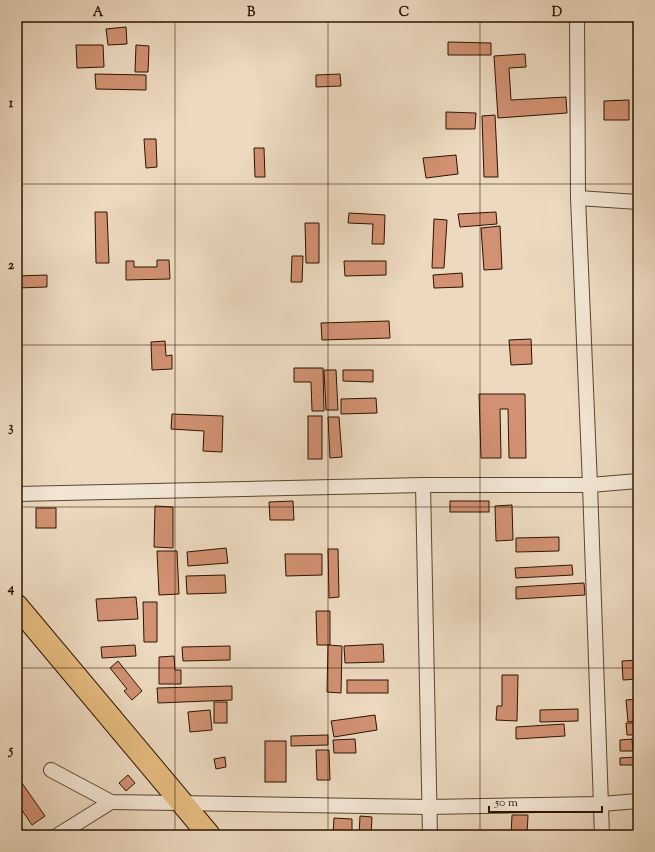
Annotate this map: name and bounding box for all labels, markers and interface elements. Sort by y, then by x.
text: A [93,4,104,22]
text: B [247,4,256,22]
text: C [399,4,409,22]
text: D [552,4,562,22]
text: 1 [9,95,14,113]
text: 2 [8,257,15,275]
text: 3 [8,419,14,437]
text: 4 [7,580,15,598]
text: 5 [8,742,14,760]
scale bar [489,788,602,814]
text: 50 m [494,794,518,812]

